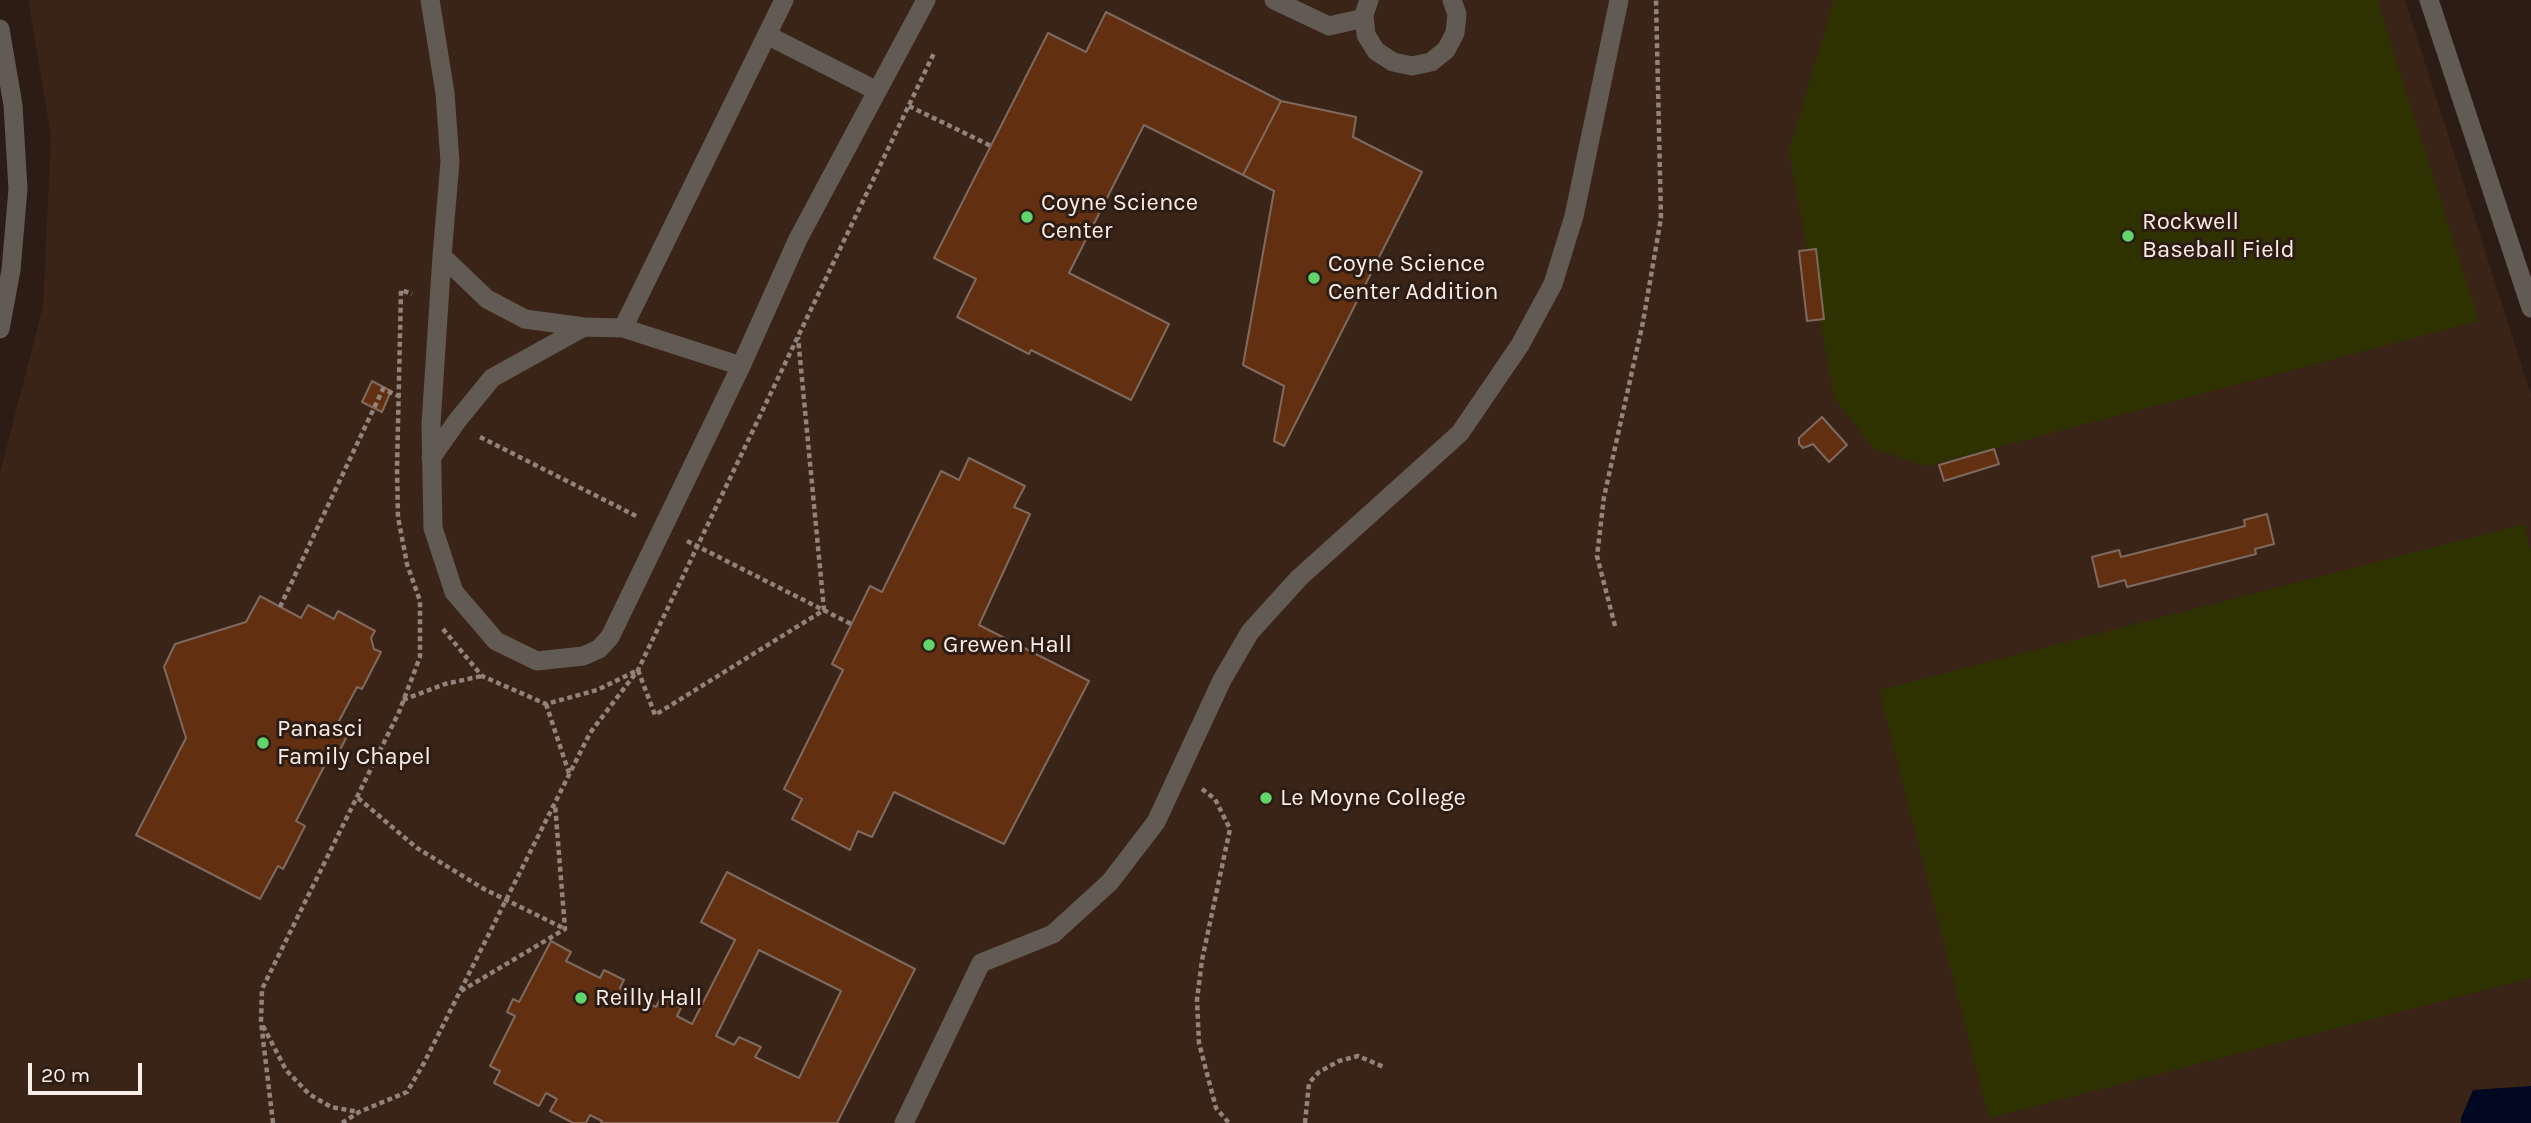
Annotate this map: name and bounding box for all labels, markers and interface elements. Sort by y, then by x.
place label: Coyne Science Center [1041,189,1198,245]
place label: Rockwell Baseball Field [2142,208,2295,264]
marker: Coyne Science Center [1019,209,1035,225]
marker: Rockwell Baseball Field [2120,228,2136,244]
place label: Coyne Science Center Addition [1328,250,1498,306]
marker: Coyne Science Center Addition [1306,270,1322,286]
place label: Grewen Hall [943,631,1072,659]
marker: Grewen Hall [921,637,937,653]
place label: Panasci Family Chapel [277,715,431,771]
marker: Panasci Family Chapel [255,735,271,751]
place label: Le Moyne College [1280,784,1466,812]
marker: Le Moyne College [1258,790,1274,806]
place label: Reilly Hall [595,984,702,1012]
marker: Reilly Hall [573,990,589,1006]
scale bar [32,1050,145,1094]
text: 20 m [41,1063,90,1087]

